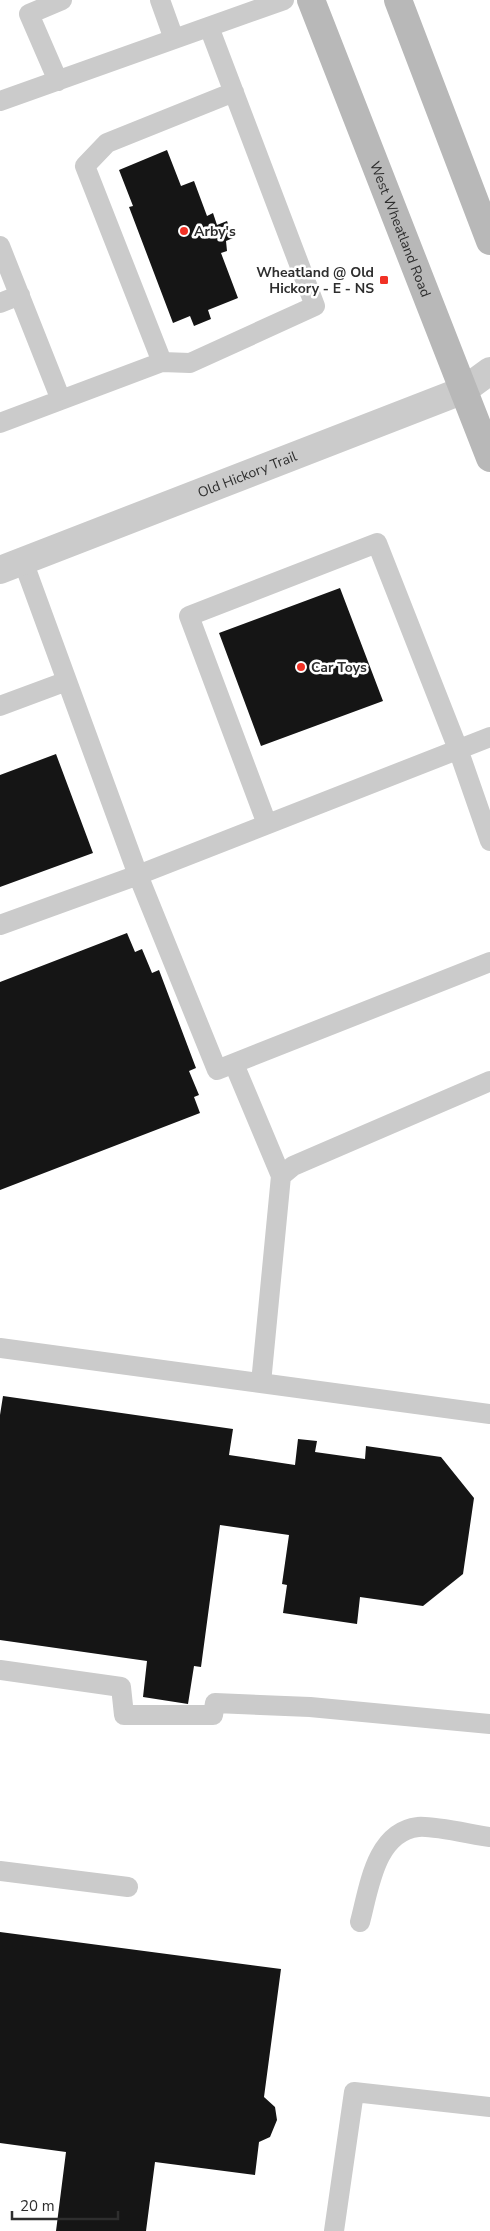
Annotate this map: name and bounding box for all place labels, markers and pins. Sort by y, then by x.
place label: Arby's [194,222,236,241]
marker: Arby's [178,225,190,237]
place label: Wheatland @ Old Hickory - E - NS [256,263,374,298]
marker: Wheatland @ Old Hickory - E - NS [378,274,390,286]
place label: Car Toys [311,658,367,677]
marker: Car Toys [295,661,307,673]

